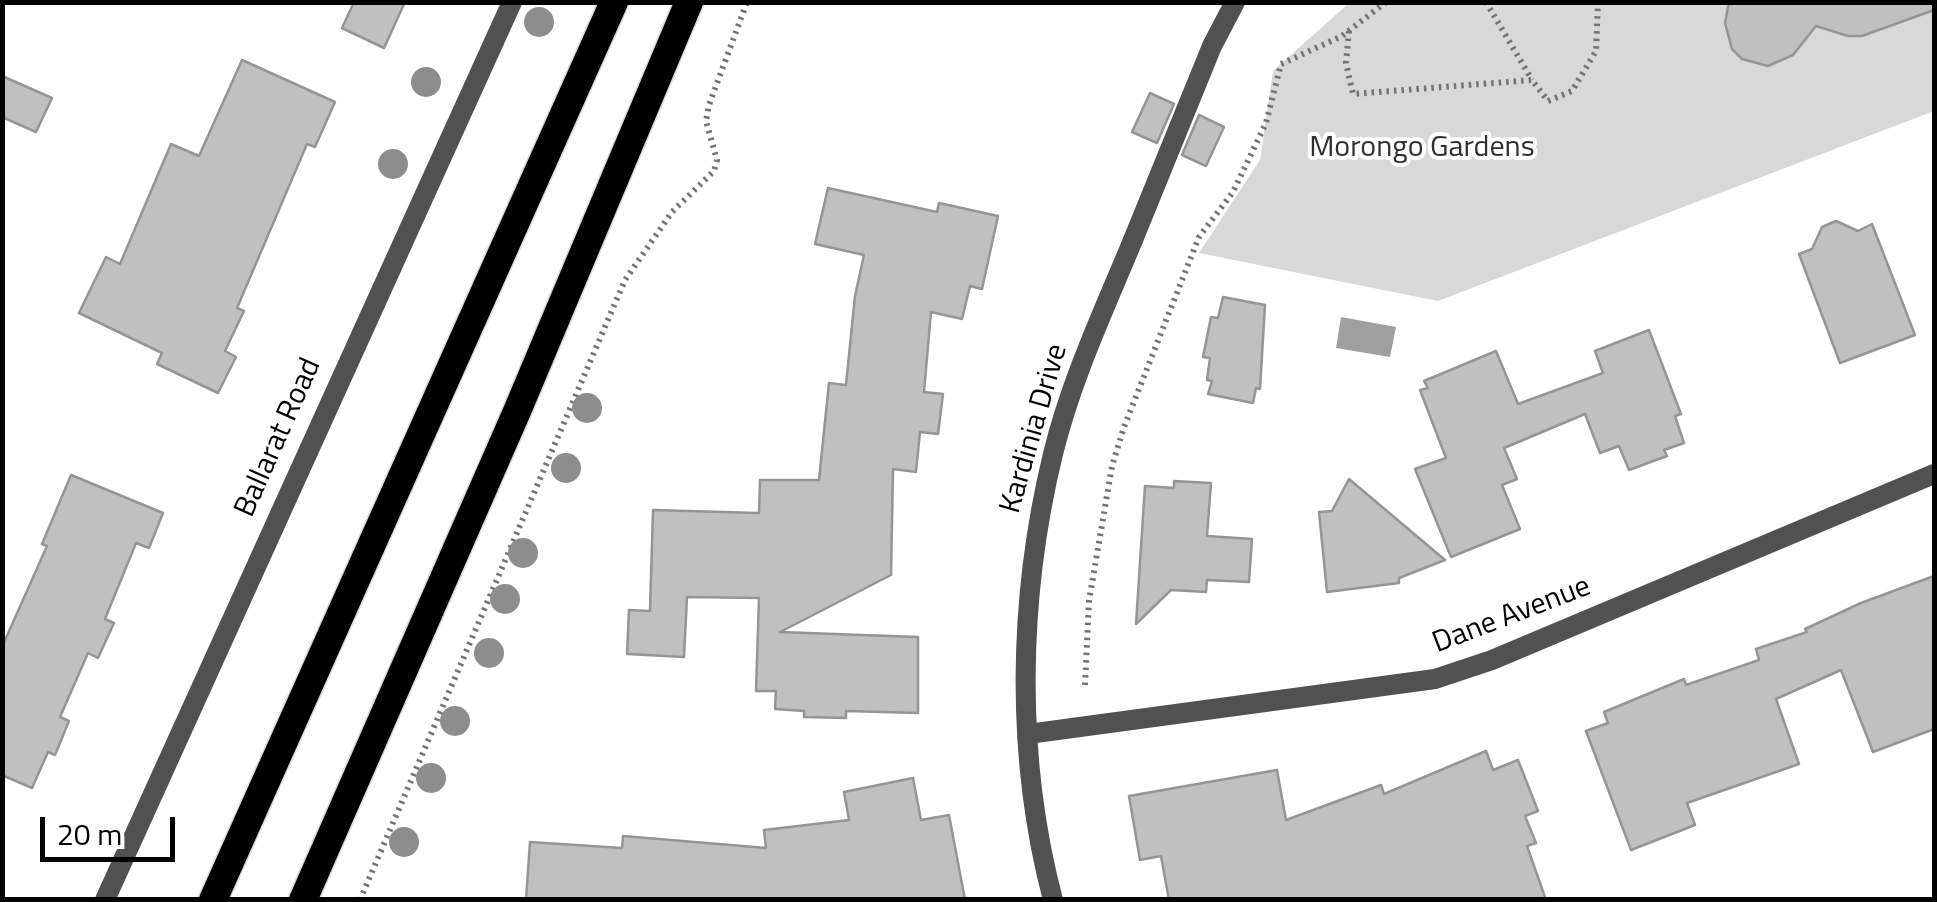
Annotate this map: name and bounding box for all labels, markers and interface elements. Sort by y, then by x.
park label: Morongo Gardens [1309,131,1535,167]
street label: Kardinia Drive [994,340,1076,518]
street label: Ballarat Road [228,353,330,523]
street label: Dane Avenue [1428,569,1596,663]
scale bar [45,797,180,859]
text: 20 m [57,811,122,857]

